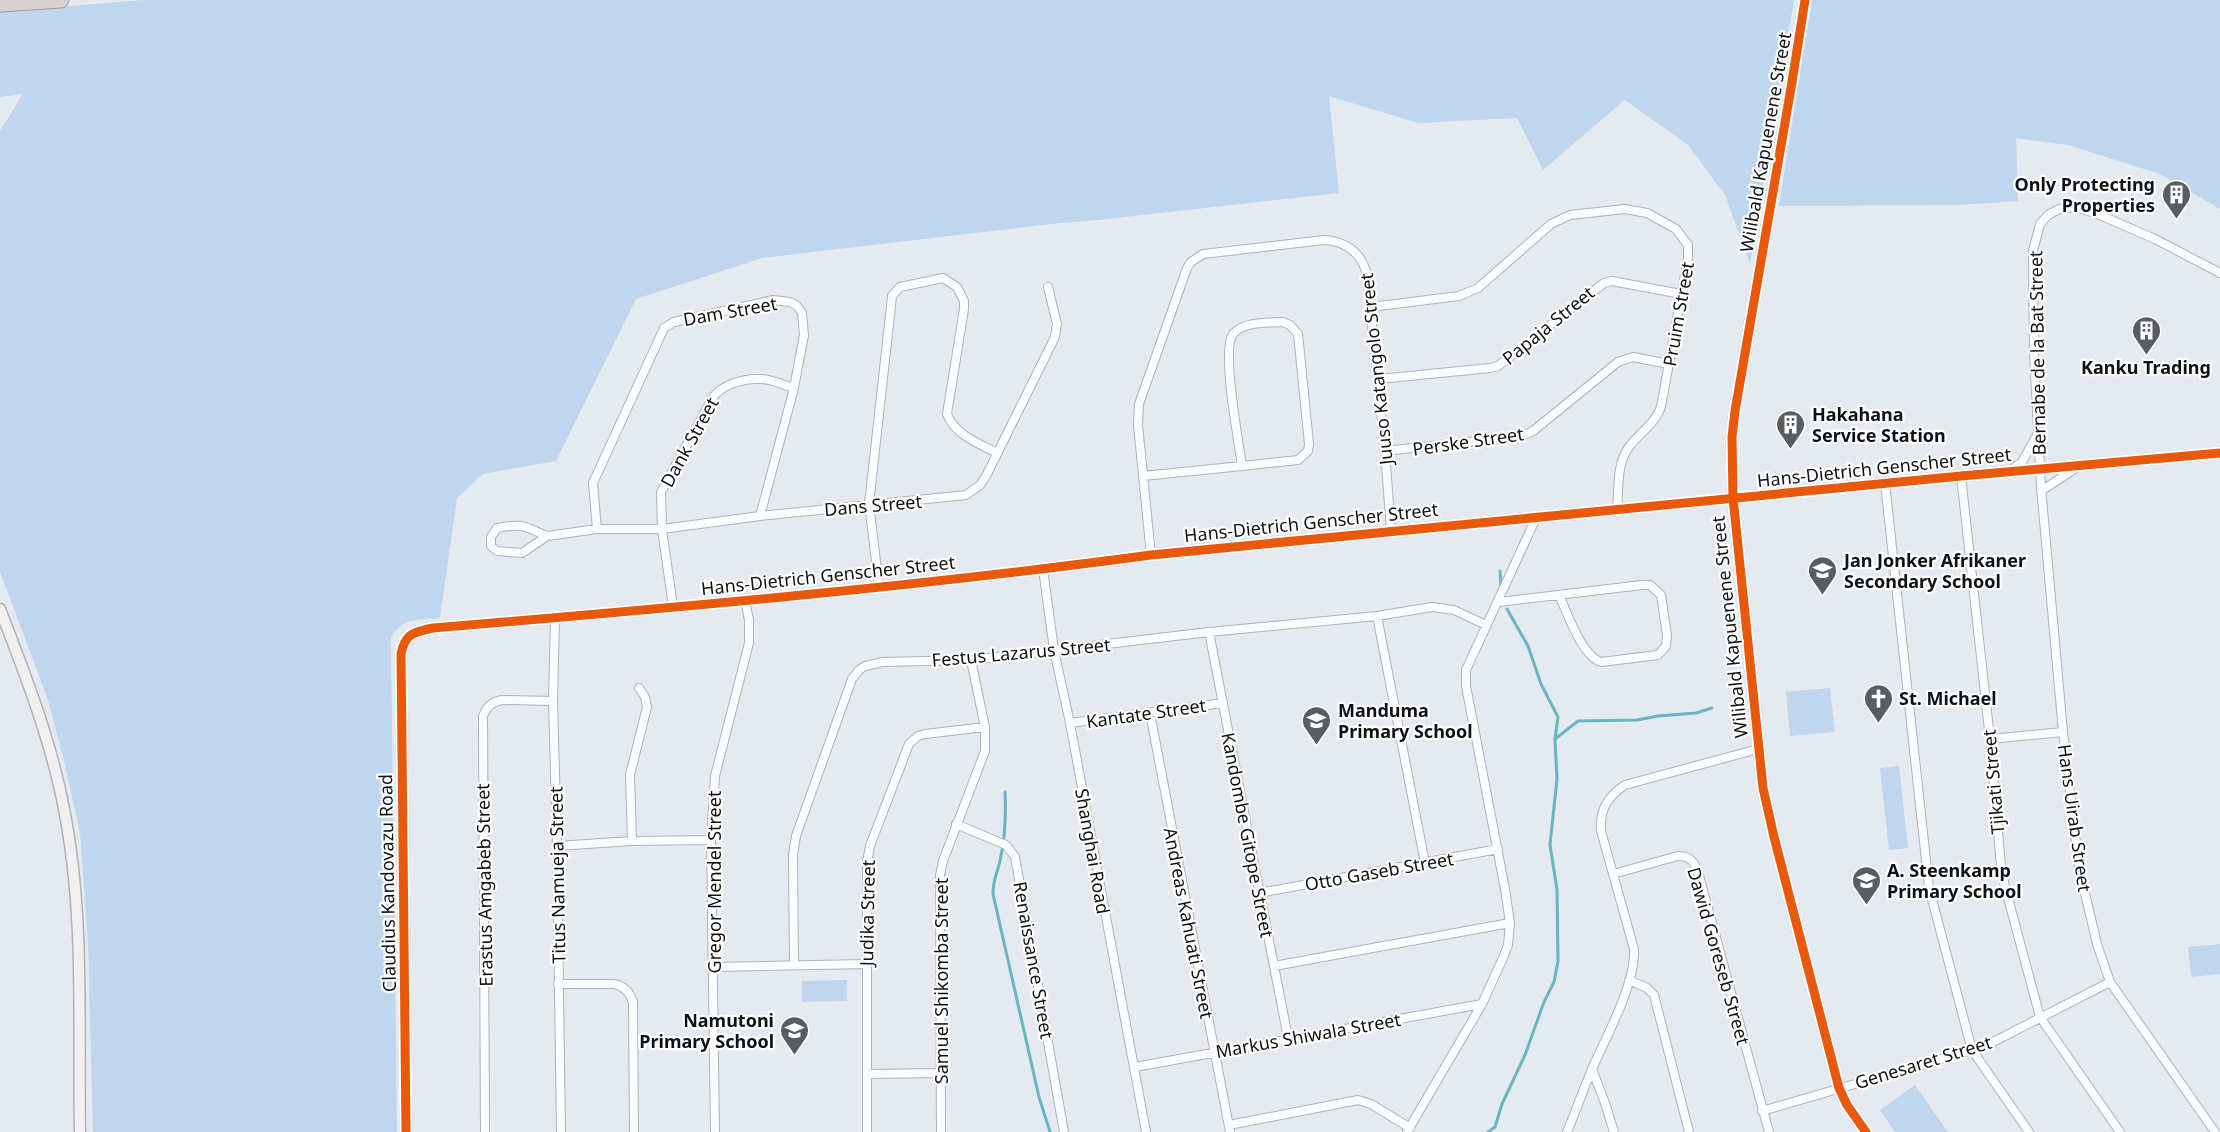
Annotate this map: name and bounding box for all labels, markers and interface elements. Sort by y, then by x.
street label: Wilibald Kapuenene Street [1734,29,1796,254]
place label: Only Protecting Properties [2015,172,2155,217]
building icon: Only Protecting Properties [2160,178,2192,220]
street label: Bernabe de la Bat Street [2023,250,2051,456]
street label: Pruim Street [1657,259,1699,368]
street label: Juuso Katangolo Street [1354,271,1398,468]
street label: Papaja Street [1497,280,1599,370]
street label: Dam Street [681,291,779,331]
building icon: Kanku Trading [2130,314,2162,356]
place label: Kanku Trading [2081,355,2211,379]
street label: Dank Street [655,392,724,491]
place label: Hakahana Service Station [1812,402,1946,447]
building icon: Hakahana Service Station [1775,408,1807,450]
street label: Perske Street [1411,421,1526,461]
street label: Hans-Dietrich Genscher Street [1756,442,2013,492]
street label: Dans Street [823,489,923,521]
street label: Hans-Dietrich Genscher Street [1183,497,1440,547]
street label: Wilibald Kapuenene Street [1705,514,1753,739]
place label: Jan Jonker Afrikaner Secondary School [1842,548,2026,593]
street label: Hans-Dietrich Genscher Street [700,550,957,600]
school or university icon: Jan Jonker Afrikaner Secondary School [1807,554,1839,596]
street label: Festus Lazarus Street [931,632,1112,672]
church icon: St. Michael [1862,682,1894,724]
place label: St. Michael [1899,686,1997,710]
street label: Kantate Street [1085,693,1208,733]
place label: Manduma Primary School [1338,698,1473,743]
school or university icon: Manduma Primary School [1301,704,1333,746]
street label: Tjikati Street [1976,728,2010,835]
street label: Kandombe Gitope Street [1216,730,1280,940]
street label: Hans Uirab Street [2053,743,2097,894]
street label: Claudius Kandovazu Road [373,774,401,992]
street label: Erastus Amgabeb Street [470,783,498,987]
street label: Titus Namueja Street [543,786,571,964]
street label: Shanghai Road [1070,786,1116,916]
street label: Gregor Mendel Street [702,790,726,973]
street label: Andreas Kahuati Street [1159,825,1219,1021]
street label: Otto Gaseb Street [1303,846,1456,896]
place label: A. Steenkamp Primary School [1887,858,2022,903]
street label: Judika Street [854,859,880,968]
street label: Dawid Goreseb Street [1682,864,1756,1048]
school or university icon: A. Steenkamp Primary School [1850,864,1882,906]
street label: Samuel Shikomba Street [929,877,953,1084]
street label: Renaissance Street [1008,879,1060,1041]
street label: Markus Shiwala Street [1214,1007,1403,1063]
place label: Namutoni Primary School [639,1008,774,1053]
school or university icon: Namutoni Primary School [779,1014,811,1056]
street label: Genesaret Street [1852,1030,1995,1094]

